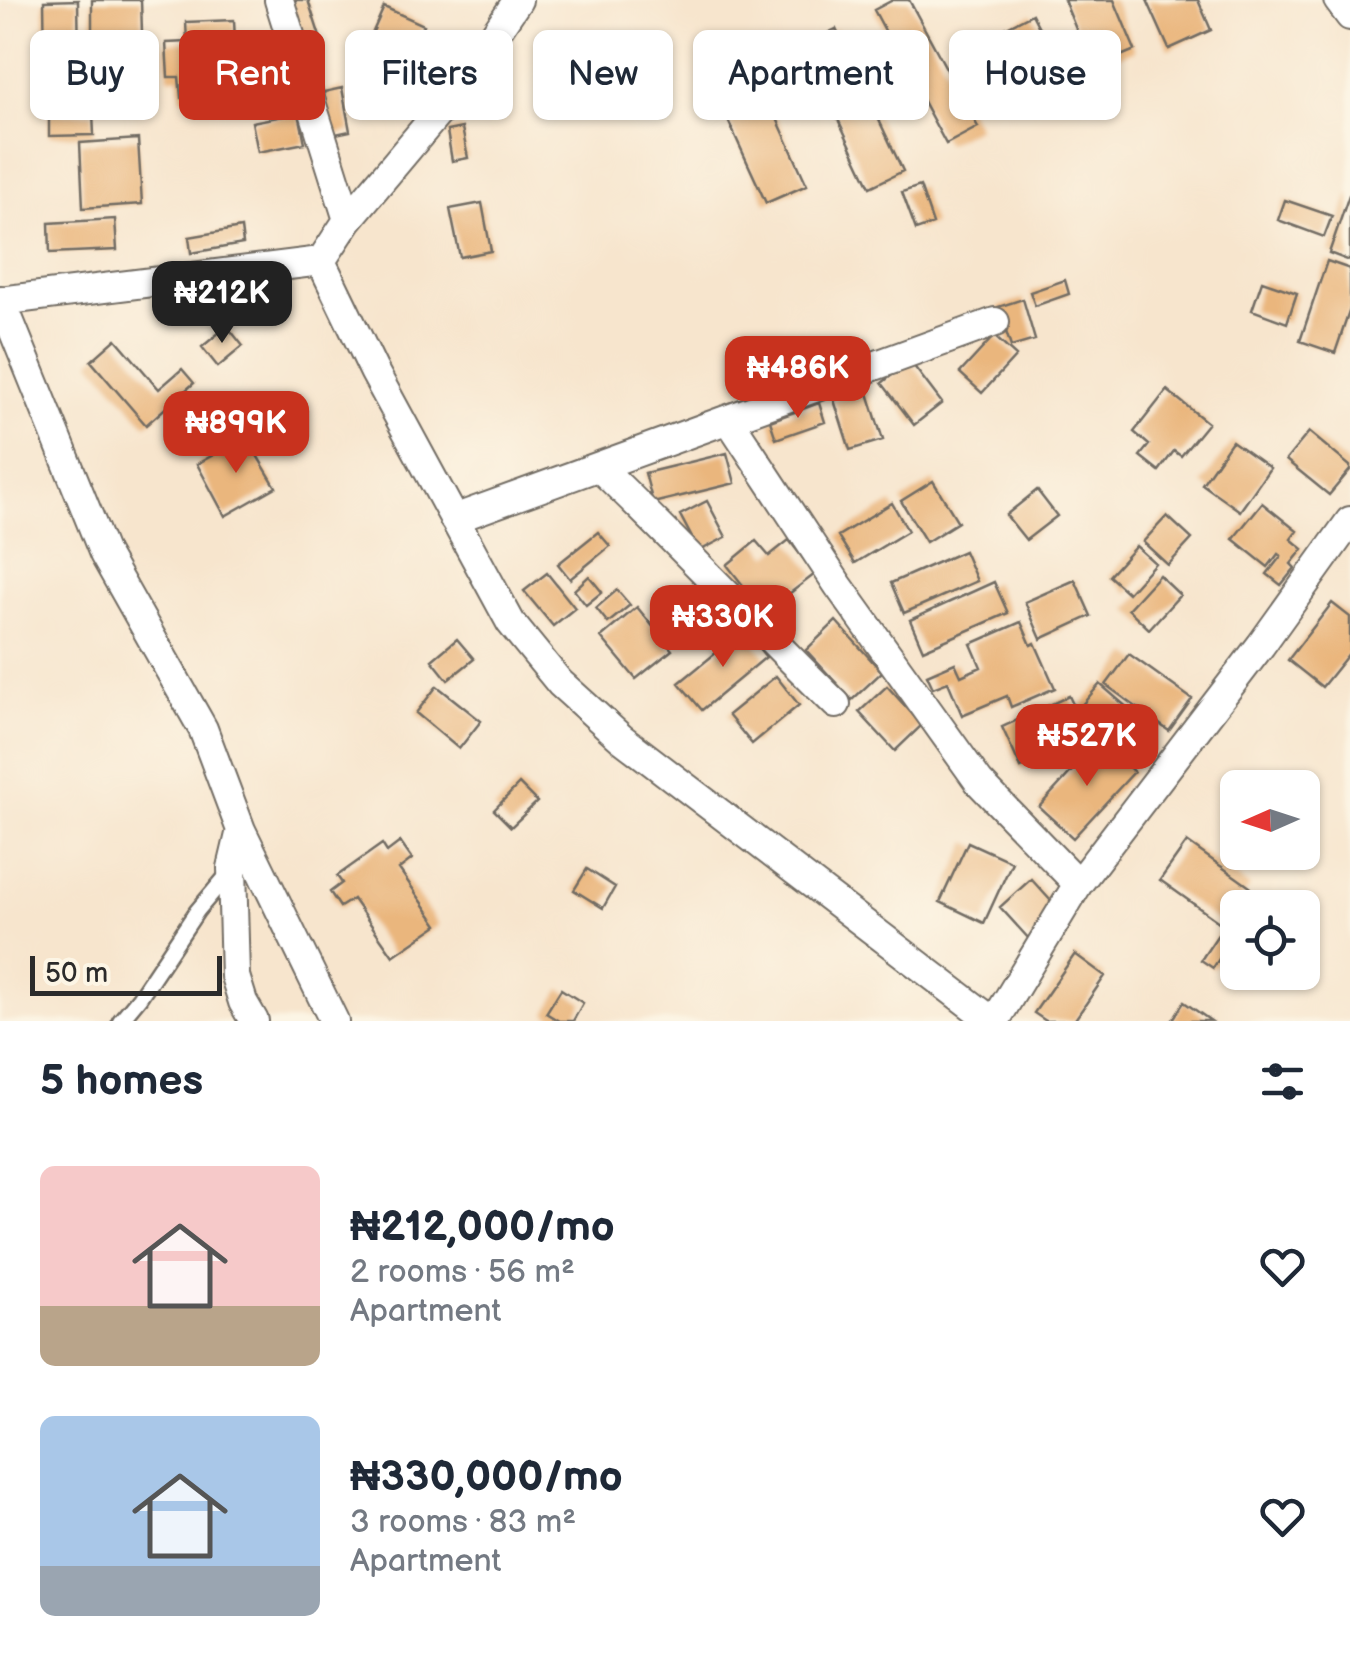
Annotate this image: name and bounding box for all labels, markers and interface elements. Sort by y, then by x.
chip: Buy [30,30,159,120]
chip: Rent [179,30,325,120]
chip: Filters [345,30,513,120]
chip: New [533,30,673,120]
chip: Apartment [693,30,929,120]
chip: House [949,30,1121,120]
pin: ₦212K [152,261,292,346]
text: ₦212K [174,274,270,313]
pin: ₦486K [728,336,868,421]
text: ₦486K [747,349,849,388]
pin: ₦899K [166,391,306,476]
text: ₦899K [185,404,287,443]
pin: ₦330K [653,585,793,670]
text: ₦330K [672,598,774,637]
pin: ₦527K [1017,704,1157,789]
text: ₦527K [1037,717,1137,756]
north arrow [1220,770,1320,870]
map controls [1220,770,1320,990]
button: locate [1220,890,1320,990]
scale bar [30,951,222,996]
text: 50 m [45,957,108,990]
icon: filters [1255,1054,1310,1109]
text: 5 homes [40,1056,203,1107]
text: ₦212,000/mo [350,1202,615,1253]
icon: home [120,1206,240,1326]
icon: heart [1255,1239,1310,1294]
text: 2 rooms · 56 m² [350,1253,575,1292]
text: Apartment [350,1292,501,1331]
text: ₦330,000/mo [350,1452,623,1503]
icon: home [120,1456,240,1576]
icon: heart [1255,1489,1310,1544]
text: 3 rooms · 83 m² [350,1503,576,1542]
text: Apartment [350,1542,501,1581]

